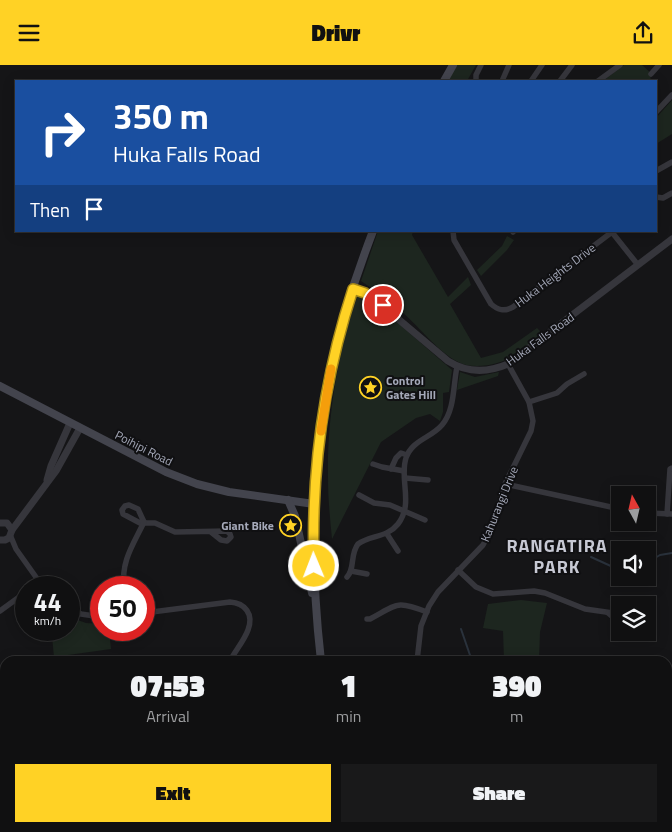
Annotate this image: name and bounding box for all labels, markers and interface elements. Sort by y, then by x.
text: Drivr [312,16,360,50]
icon: menu [15,19,43,47]
icon: share [629,19,657,47]
text: 350 m [113,89,209,143]
icon: right [30,100,95,165]
text: Huka Falls Road [113,137,261,171]
text: Then [30,195,70,224]
icon: arrive [80,195,108,223]
street label: Huka Heights Drive [511,238,599,312]
pin [362,284,404,326]
icon: arrive [369,291,397,319]
street label: Huka Falls Road [502,308,578,370]
place label: Control Gates Hill [386,371,436,404]
place icon: Control Gates Hill [358,375,382,399]
street label: Poihipi Road [112,425,176,471]
street label: Kahurangi Drive [475,463,523,545]
north arrow [611,486,656,531]
map controls [611,486,656,641]
place icon: Giant Bike [278,513,302,537]
place label: Giant Bike [221,516,274,535]
district label: RANGATIRA PARK [507,532,607,580]
position arrow [287,539,339,591]
button: sound [611,541,656,586]
speed limit sign: 50 [90,576,155,641]
text: 44 [33,583,62,621]
button: layers [611,596,656,641]
text: km/h [34,611,61,630]
text: 07:53 [131,663,205,709]
text: 1 [340,663,357,709]
text: 390 [492,663,541,709]
text: Arrival [146,704,190,728]
text: min [336,704,361,728]
text: m [510,704,523,728]
button: Exit [15,764,331,822]
button: Share [341,764,657,822]

